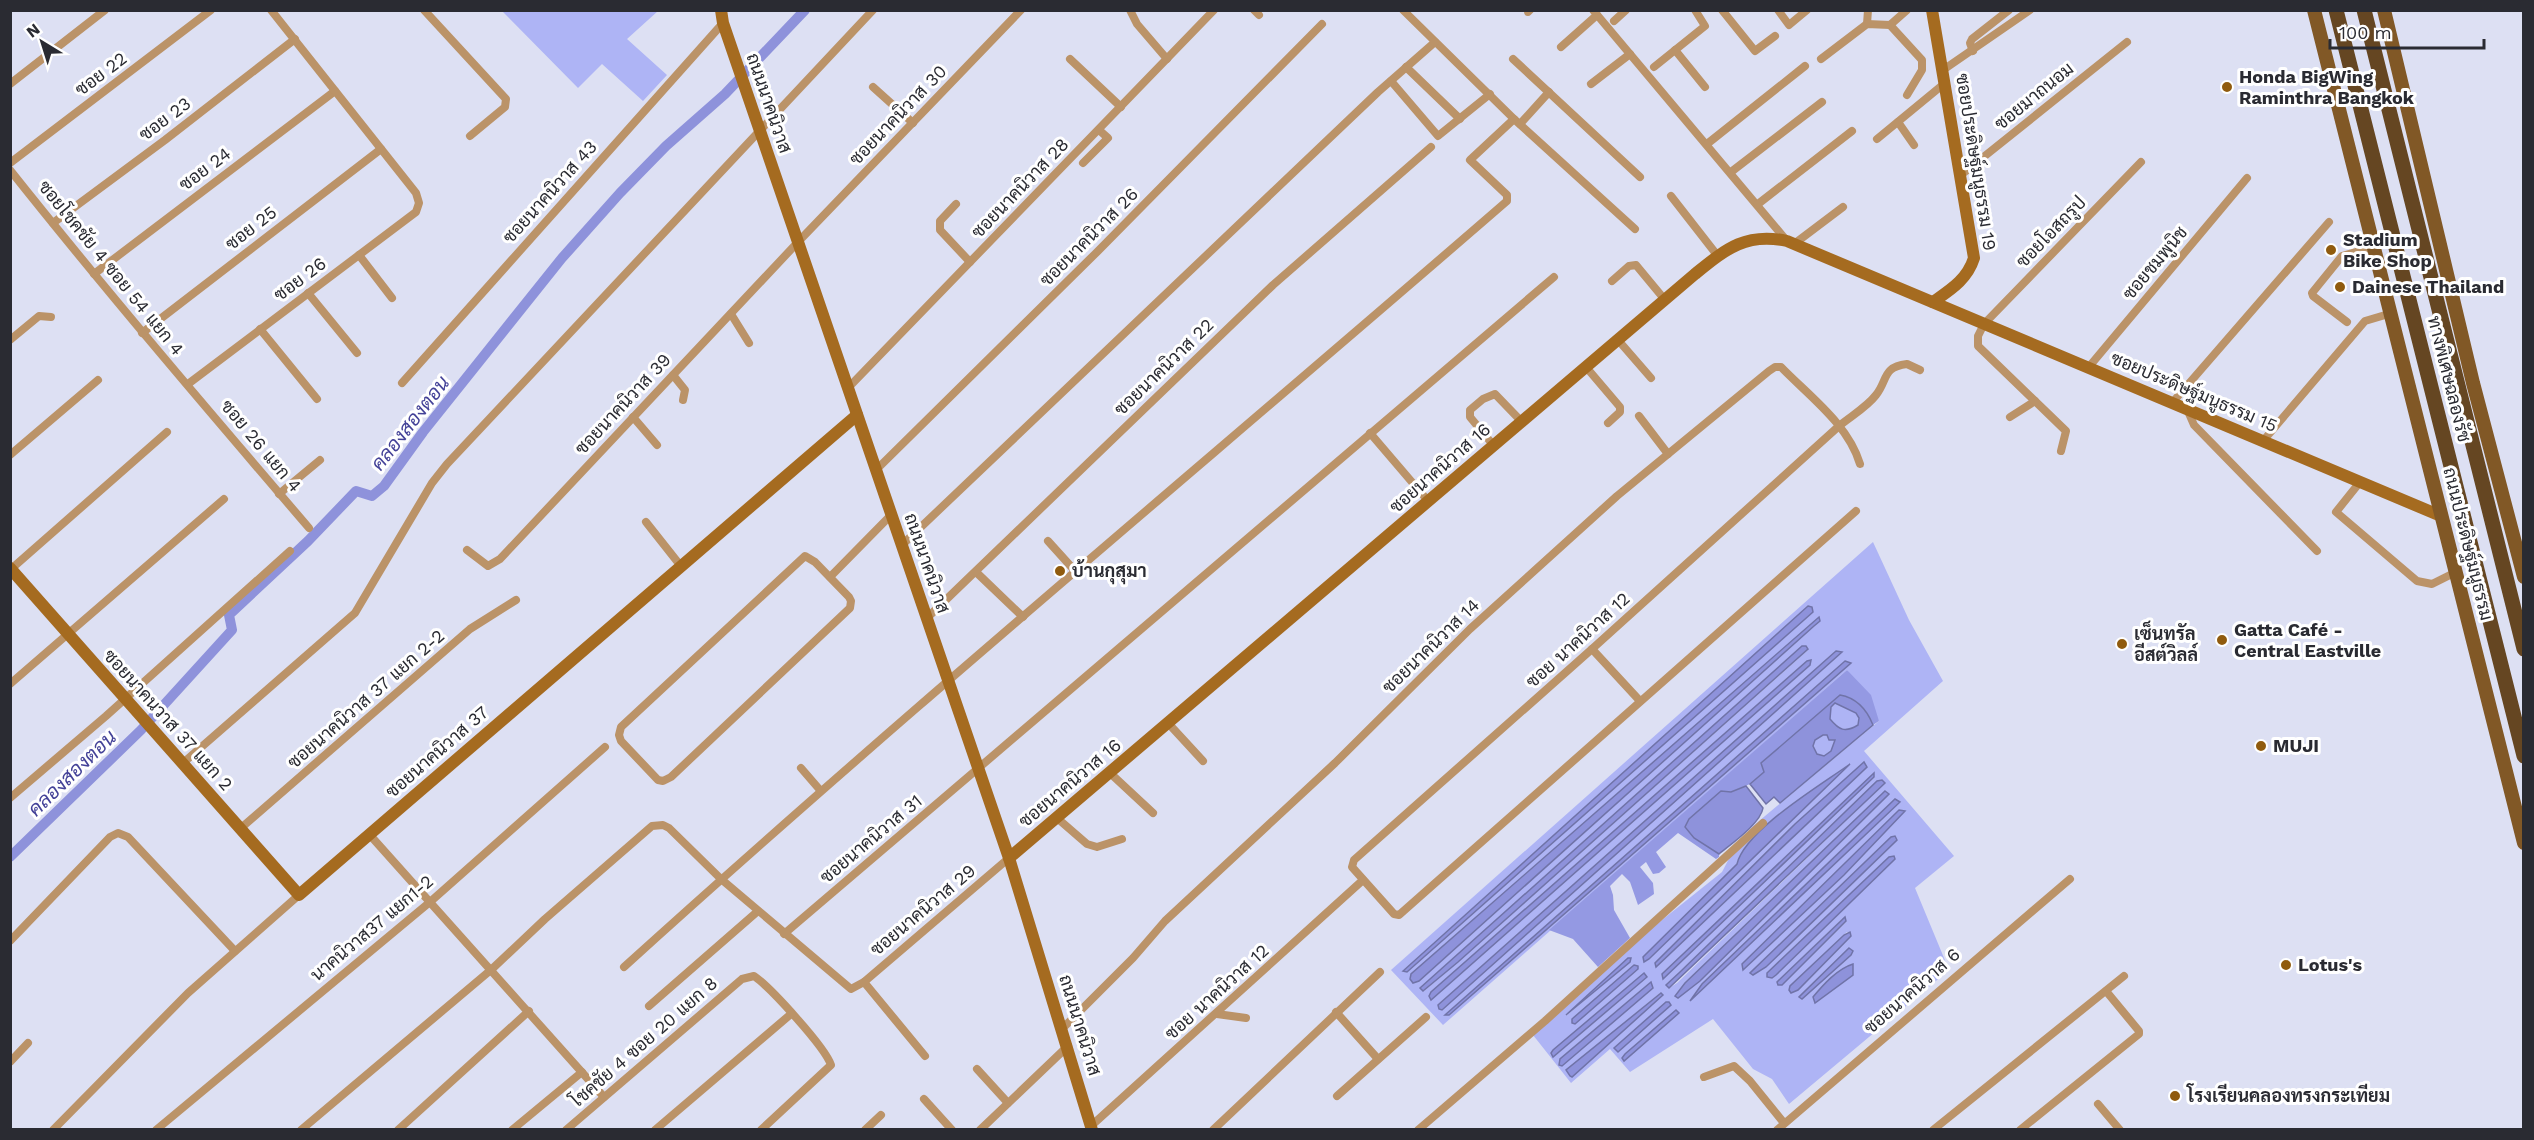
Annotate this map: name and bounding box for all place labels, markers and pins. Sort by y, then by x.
place label: Honda BigWing Raminthra Bangkok [2239,66,2415,108]
marker: Honda BigWing Raminthra Bangkok [2220,80,2234,94]
place label: Stadium Bike Shop [2343,229,2432,271]
marker: Stadium Bike Shop [2324,243,2338,257]
place label: Dainese Thailand [2352,276,2504,297]
marker: Dainese Thailand [2333,280,2347,294]
place label: บ้านกุสุมา [1072,559,1147,585]
marker: บ้านกุสุมา [1053,564,1067,578]
place label: Gatta Café - Central Eastville [2234,619,2381,661]
place label: เซ็นทรัล อีสต์วิลล์ [2134,620,2199,665]
marker: Gatta Café - Central Eastville [2215,633,2229,647]
marker: เซ็นทรัล อีสต์วิลล์ [2115,637,2129,651]
place label: MUJI [2273,735,2319,756]
marker: MUJI [2254,739,2268,753]
place label: Lotus's [2298,954,2362,975]
marker: Lotus's [2279,958,2293,972]
place label: โรงเรียนคลองทรงกระเทียม [2186,1083,2390,1106]
marker: โรงเรียนคลองทรงกระเทียม [2168,1089,2182,1103]

